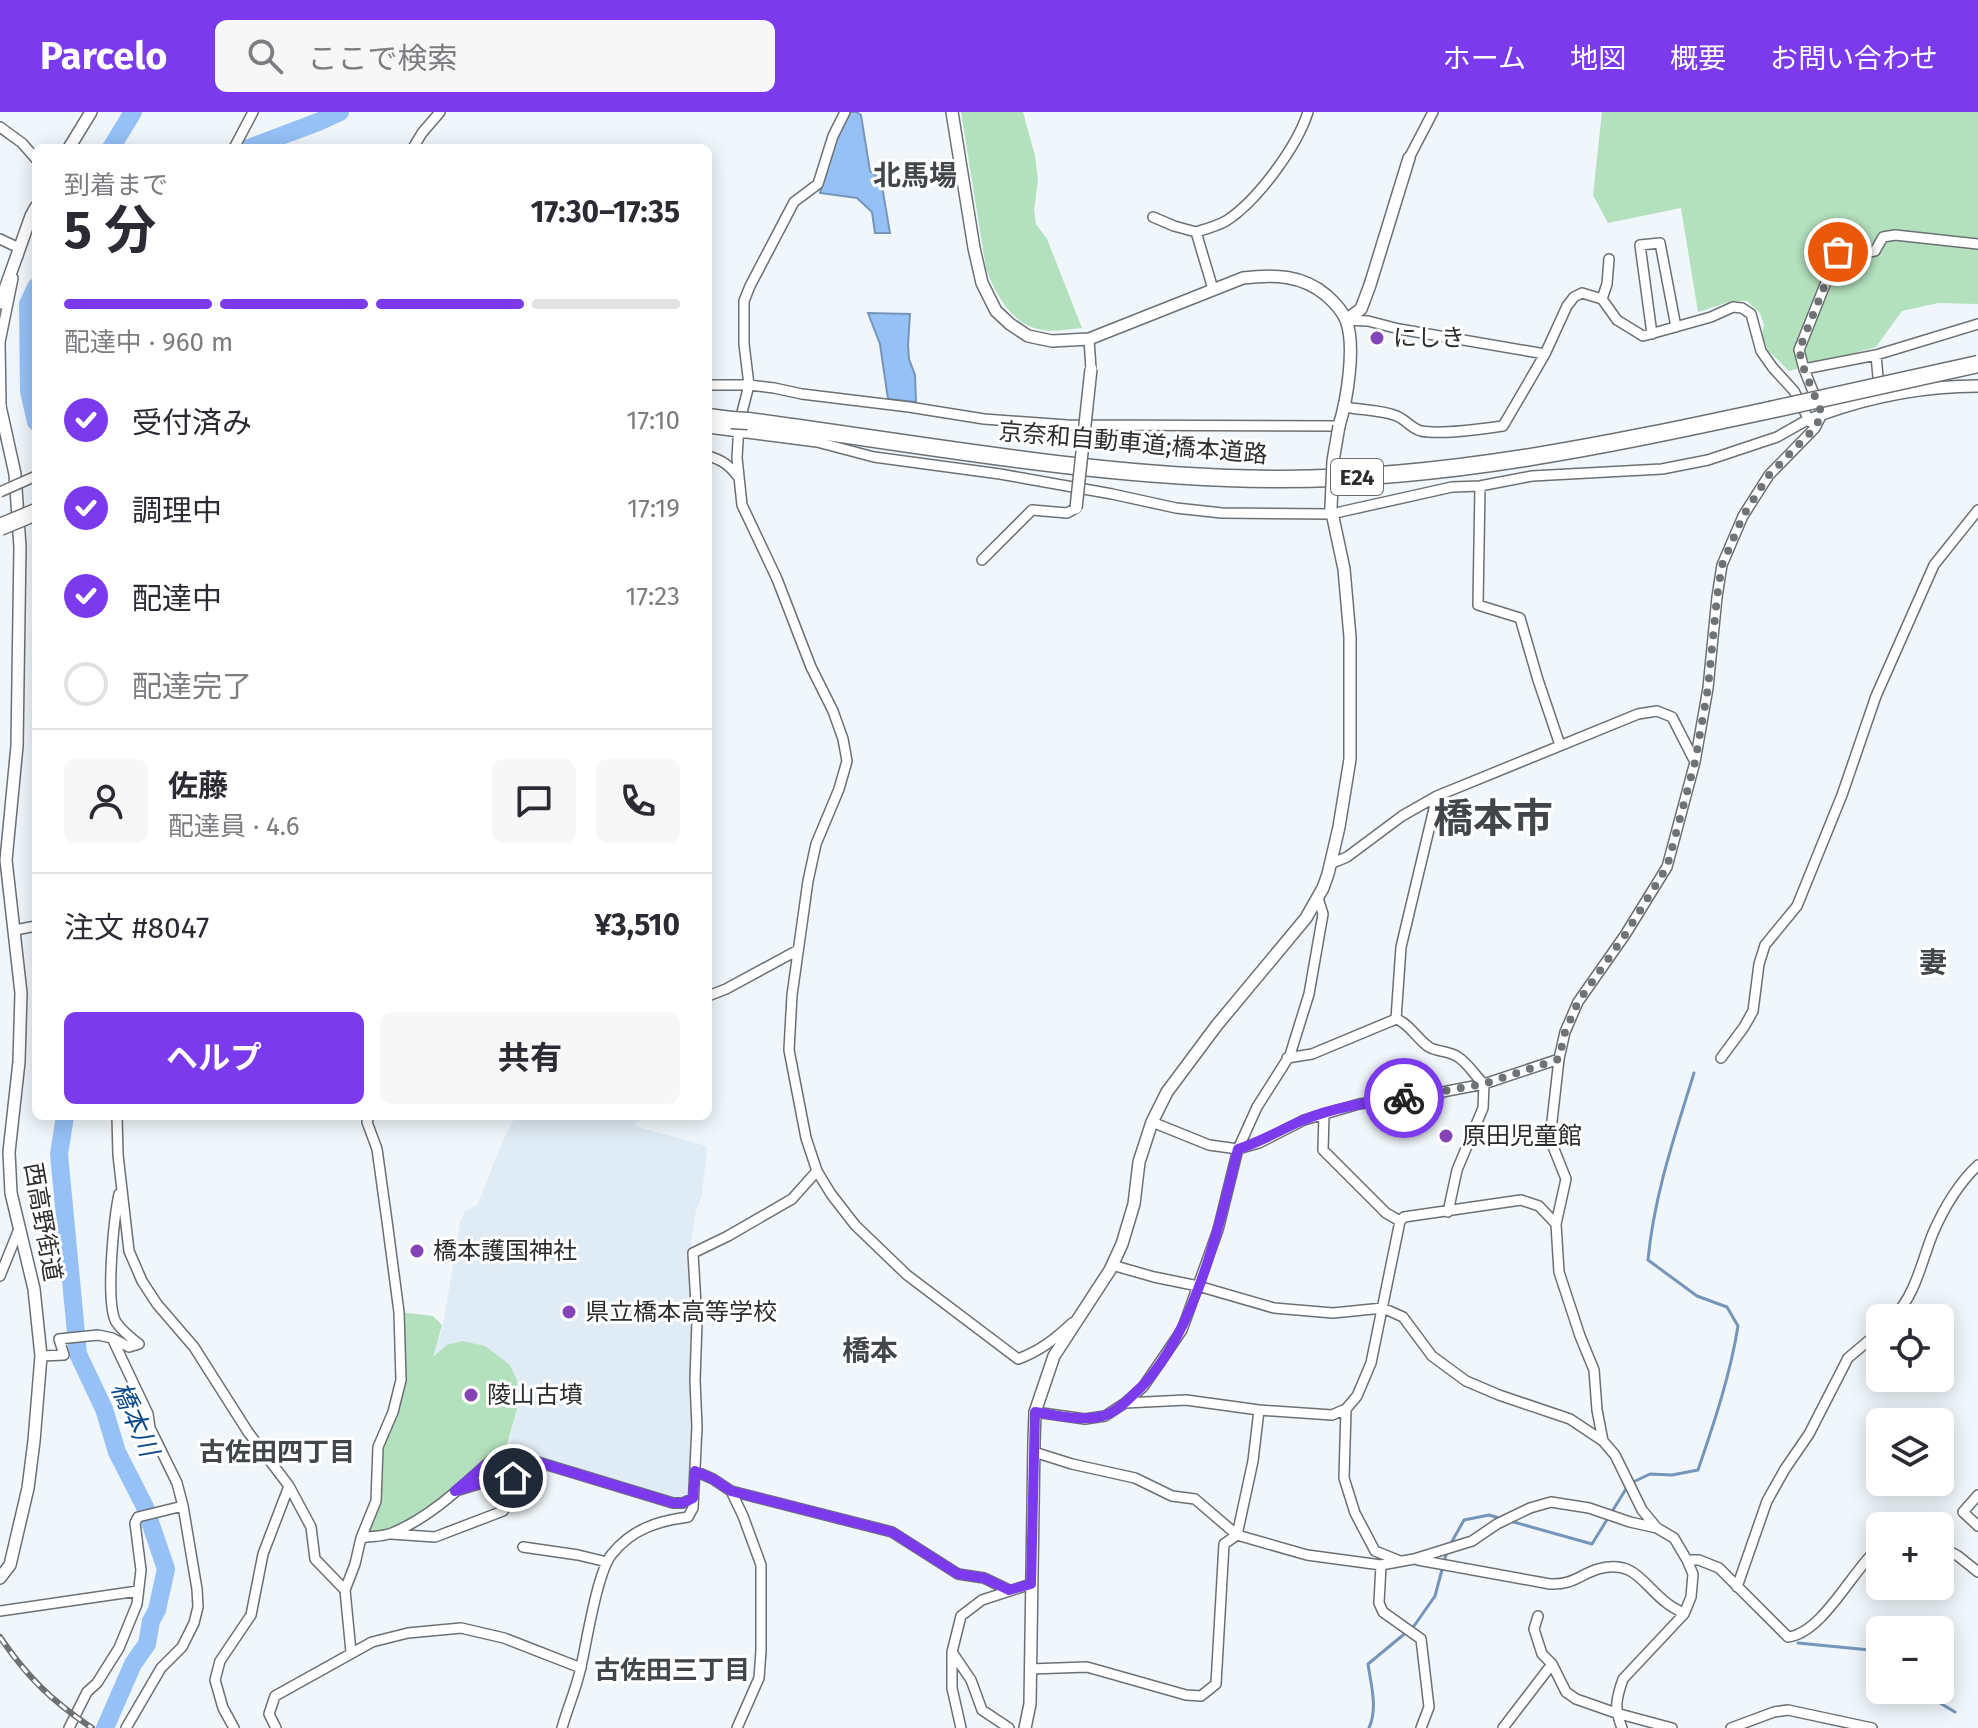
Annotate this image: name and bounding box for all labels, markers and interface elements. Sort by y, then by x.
search box [215,20,775,92]
text: Parcelo [40,33,167,79]
icon: search [243,34,287,78]
text: ここで検索 [307,41,457,77]
text: ホーム [1443,42,1526,75]
text: 地図 [1570,42,1626,75]
text: 概要 [1670,42,1726,75]
text: お問い合わせ [1770,42,1938,75]
district label: 北馬場 [873,159,957,192]
text: 到着まで [64,170,168,201]
text: 17:30–17:35 [530,194,680,230]
text: 5 分 [64,199,156,262]
pin [1804,218,1872,286]
icon: bag [1816,230,1860,274]
place label: にしき [1393,324,1465,352]
text: 配達中 · 960 m [64,327,233,358]
marker: にしき [1368,329,1386,347]
icon: check [64,398,108,442]
text: 受付済み [132,405,252,441]
text: 17:10 [626,405,680,436]
street label: 京奈和自動車道;橋本道路 [997,417,1269,469]
road number: E24 [1331,459,1383,495]
icon: check [64,486,108,530]
text: 調理中 [132,493,222,529]
text: 17:19 [627,493,680,524]
icon: check [64,574,108,618]
text: 配達中 [132,581,222,617]
text: 17:23 [625,581,680,612]
text: 配達完了 [132,669,252,705]
button: person [64,759,148,843]
button: chat [492,759,576,843]
button: phone [596,759,680,843]
text: 佐藤 [168,768,228,804]
district label: 橋本市 [1433,795,1553,843]
text: 配達員 · 4.6 [168,811,300,842]
text: ¥3,510 [594,907,680,943]
text: 注文 #8047 [64,910,209,946]
district label: 妻 [1919,946,1947,979]
button: ヘルプ [64,1012,364,1104]
button: 共有 [380,1012,680,1104]
courier [1364,1058,1444,1138]
icon: bike [1382,1076,1426,1120]
place label: 原田児童館 [1462,1122,1582,1150]
marker: 原田児童館 [1437,1127,1455,1145]
street label: 西高野街道 [19,1160,67,1284]
place label: 橋本護国神社 [433,1237,577,1265]
marker: 橋本護国神社 [408,1242,426,1260]
place label: 県立橋本高等学校 [585,1298,777,1326]
marker: 県立橋本高等学校 [560,1303,578,1321]
map controls [1866,1304,1954,1704]
button: locate [1866,1304,1954,1392]
district label: 橋本 [842,1334,898,1367]
water label: 橋本川 [105,1377,166,1464]
place label: 陵山古墳 [487,1381,583,1409]
marker: 陵山古墳 [462,1386,480,1404]
button: layers [1866,1408,1954,1496]
district label: 古佐田四丁目 [199,1437,355,1468]
pin [479,1444,547,1512]
icon: home [491,1456,535,1500]
button: + [1866,1512,1954,1600]
button: − [1866,1616,1954,1704]
district label: 古佐田三丁目 [594,1655,750,1686]

